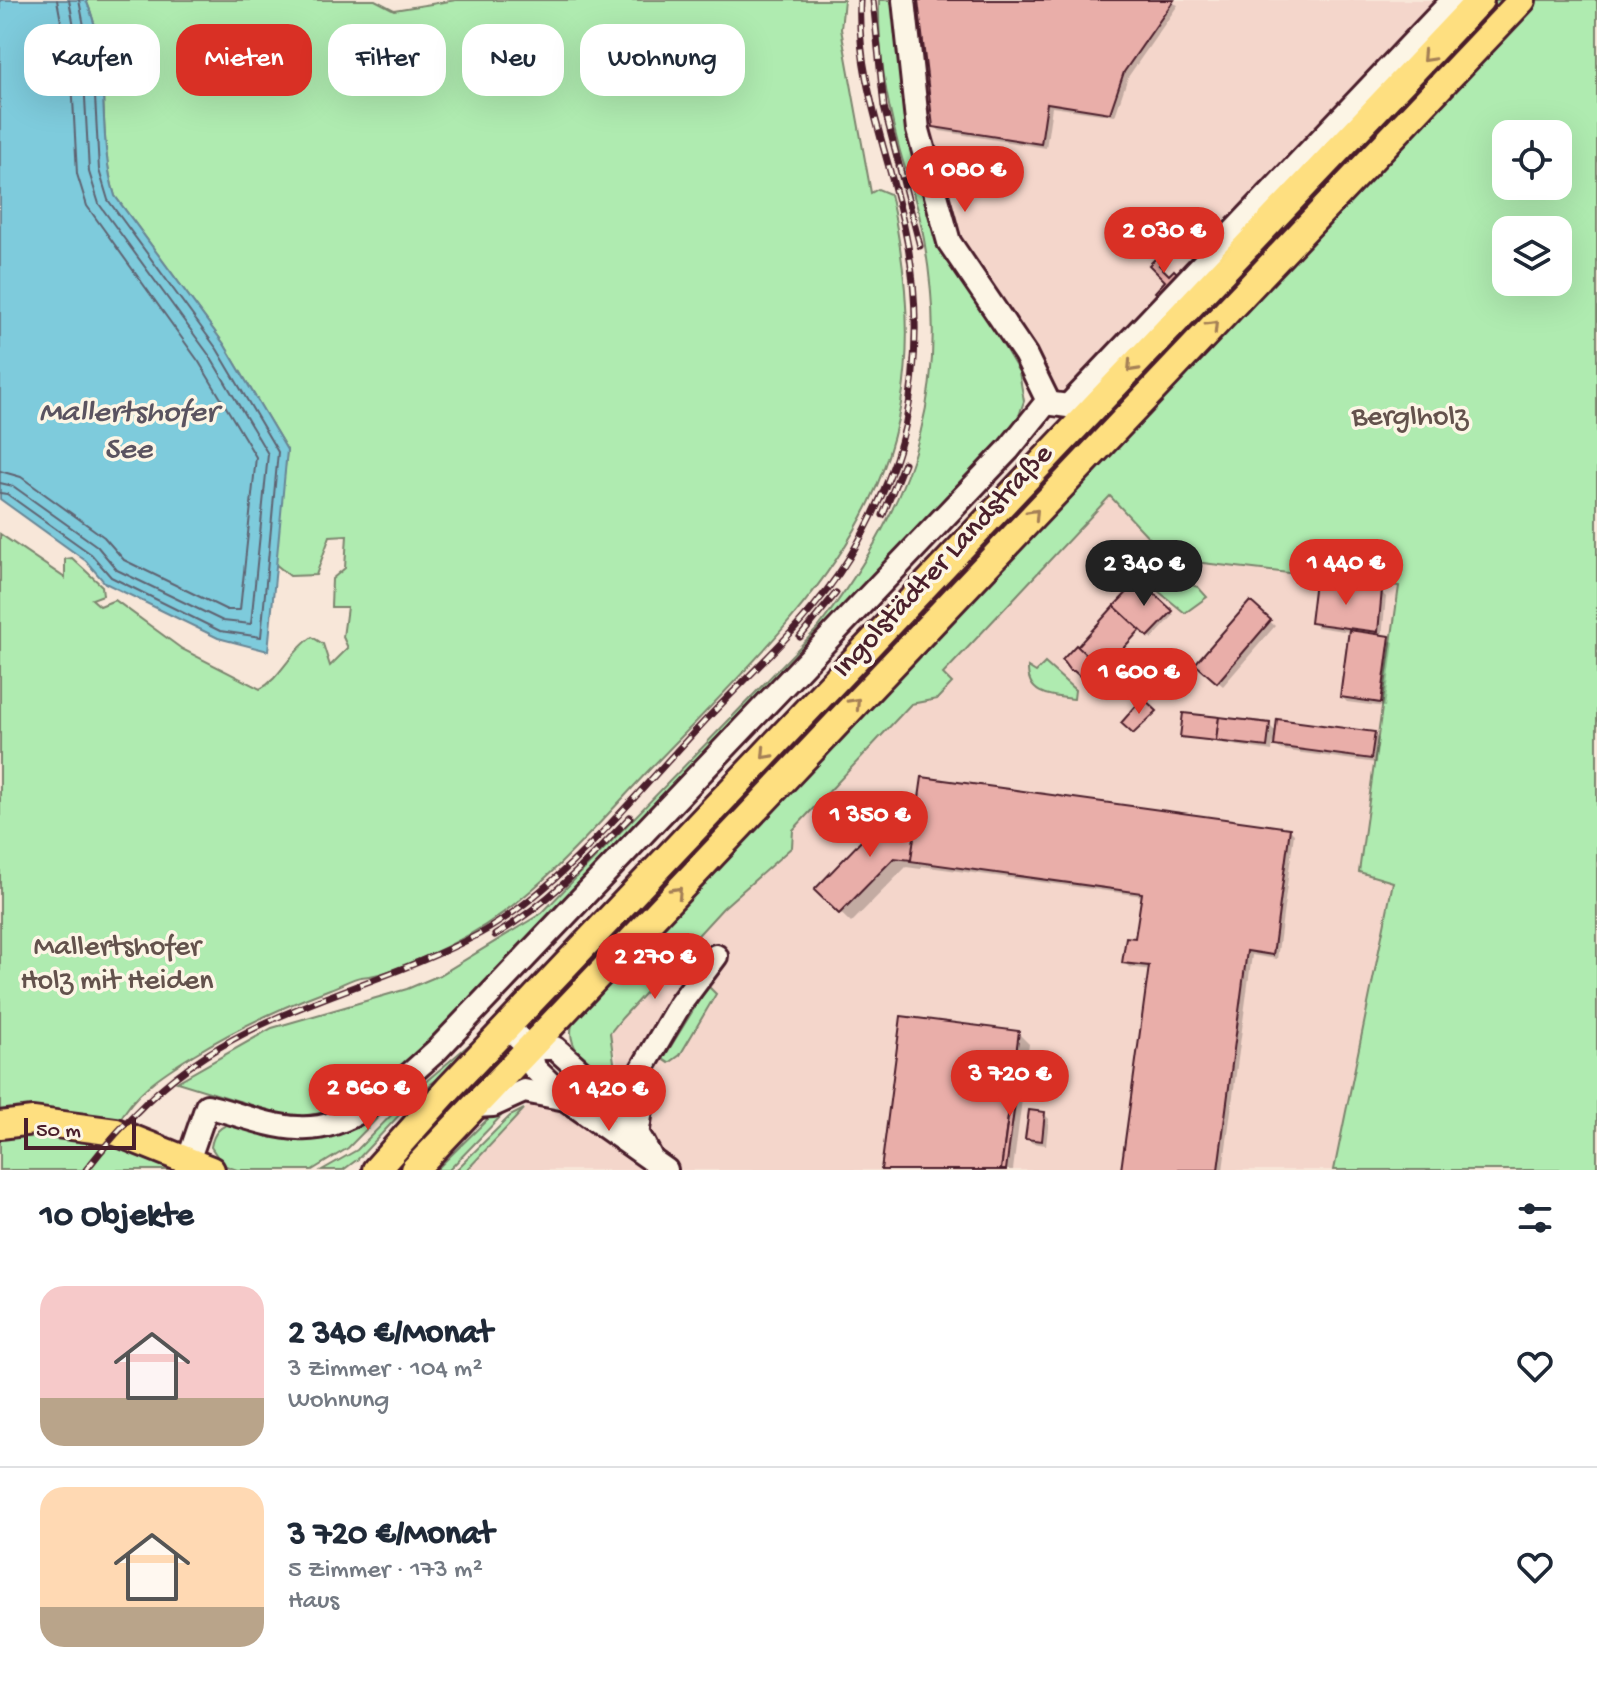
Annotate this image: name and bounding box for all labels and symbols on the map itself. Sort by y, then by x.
one-way arrow [1422,47,1436,62]
pin: 1 080 € [891,146,1039,214]
pin: 2 030 € [1090,207,1238,275]
one-way arrow [1203,321,1218,335]
one-way arrow [1127,358,1142,372]
water label: Mallertshofer See [39,395,223,470]
park label: Berglholz [1351,401,1469,436]
street label: Ingolstädter Landstraße [826,437,1062,686]
one-way arrow [1024,509,1039,523]
pin: 1 440 € [1272,539,1420,607]
pin: 2 340 € [1070,540,1218,608]
pin: 1 600 € [1065,648,1213,716]
one-way arrow [846,698,861,712]
one-way arrow [760,745,775,759]
pin: 1 350 € [796,791,944,859]
one-way arrow [667,887,681,902]
park label: Mallertshofer Holz mit Heiden [20,931,214,1000]
pin: 2 270 € [581,933,729,1001]
pin: 3 720 € [936,1050,1084,1118]
pin: 2 860 € [294,1064,442,1132]
pin: 1 420 € [535,1065,683,1133]
scale bar [24,1114,136,1150]

